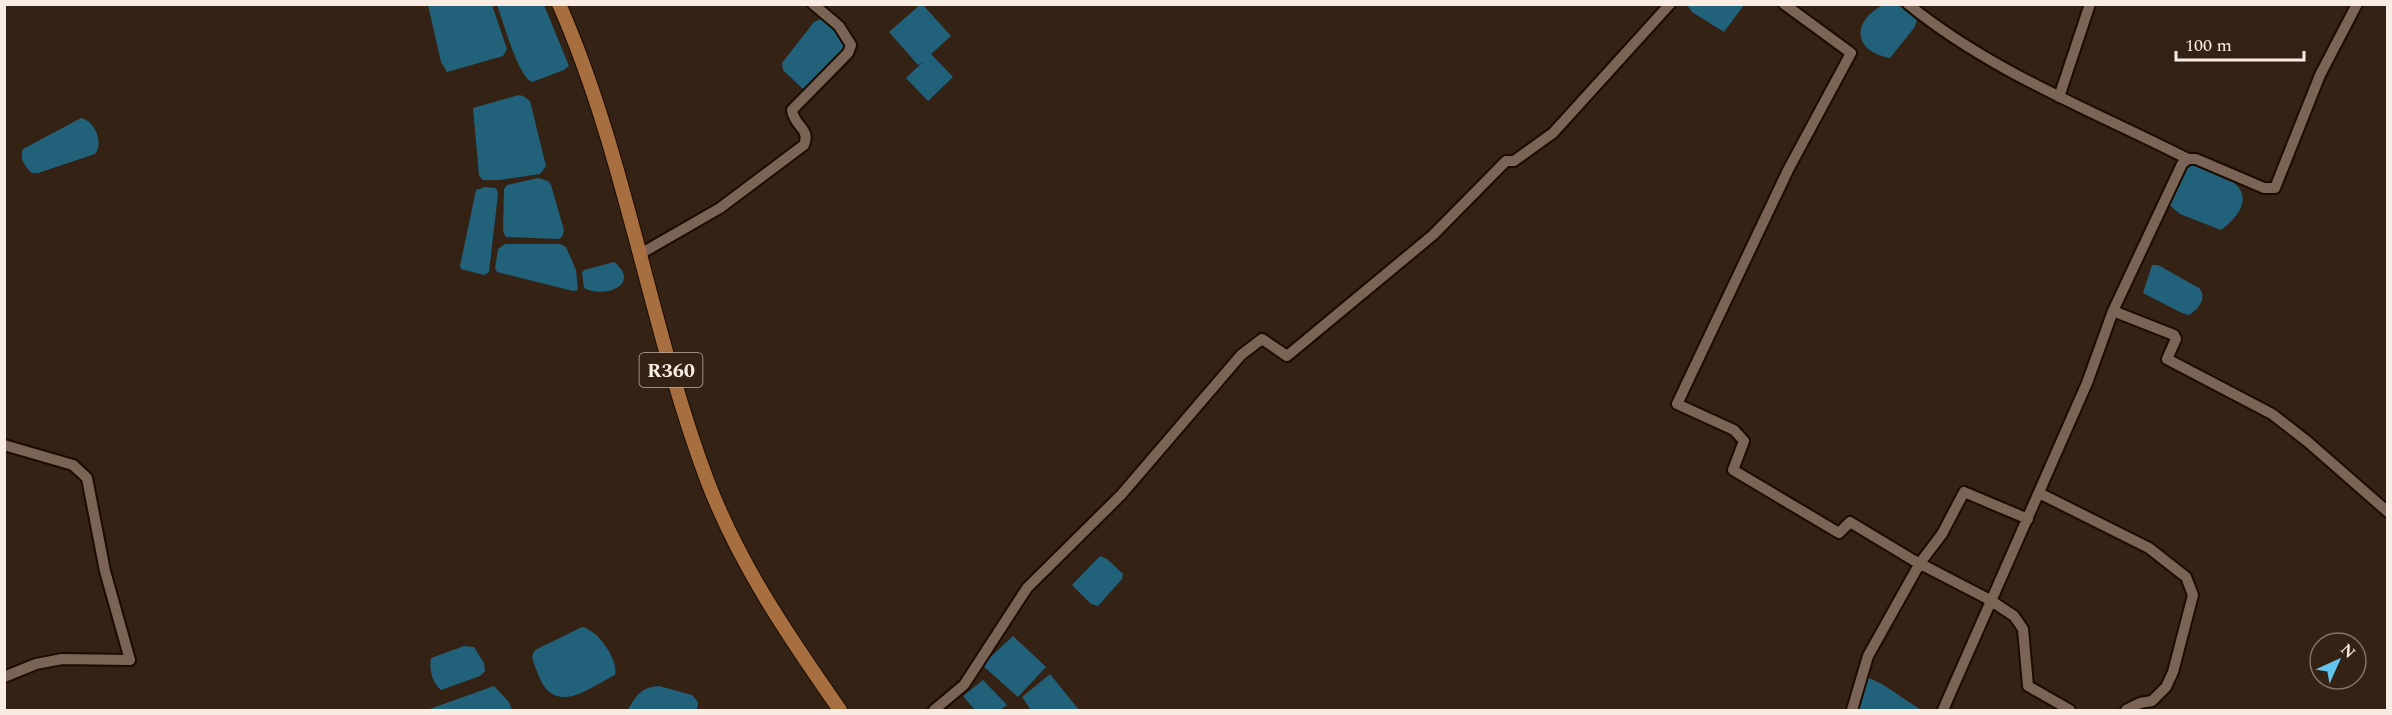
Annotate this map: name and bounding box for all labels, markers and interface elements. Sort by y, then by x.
scale bar [2176,24,2304,62]
text: 100 m [2185,32,2232,59]
road number: R360 [640,353,702,387]
north arrow [2308,631,2368,691]
text: N [2335,638,2361,664]

